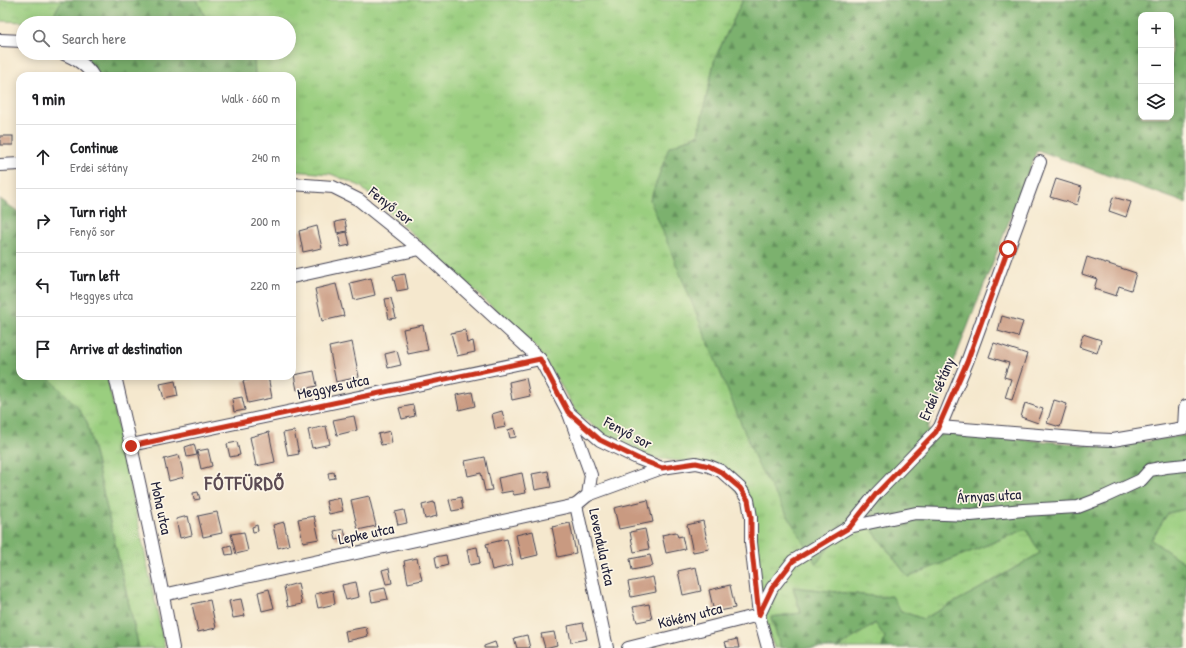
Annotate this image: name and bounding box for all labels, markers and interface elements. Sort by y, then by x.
map controls [1138,12,1174,120]
button: + [1138,12,1174,48]
search box [16,16,296,60]
icon: search [30,27,52,49]
text: Search here [62,28,126,49]
button: − [1138,48,1174,84]
button: layers [1138,84,1174,120]
text: 9 min [32,87,65,110]
text: Walk · 660 m [221,89,280,107]
text: Continue [70,137,118,158]
icon: ahead [32,146,54,168]
text: 240 m [251,148,280,166]
text: Erdei sétány [70,158,128,176]
street label: Fenyő sor [364,181,418,230]
text: Turn right [70,201,126,222]
icon: right [32,210,54,232]
text: 200 m [250,212,280,230]
text: Fenyő sor [70,222,115,240]
route start [999,240,1017,258]
text: Turn left [70,265,120,286]
icon: left [32,274,54,296]
text: 220 m [250,276,280,294]
text: Meggyes utca [70,286,133,304]
icon: arrive [32,338,54,360]
text: Arrive at destination [70,338,182,359]
street label: Erdei sétány [913,354,960,424]
street label: Meggyes utca [295,369,371,404]
street label: Fenyő sor [600,411,656,454]
route end [122,437,140,455]
district label: FÓTFÜRDŐ [204,470,285,496]
street label: Moha utca [146,480,177,536]
street label: Árnyas utca [956,483,1022,508]
street label: Levendula utca [584,506,621,587]
street label: Lepke utca [336,517,396,550]
street label: Kökény utca [656,597,724,634]

